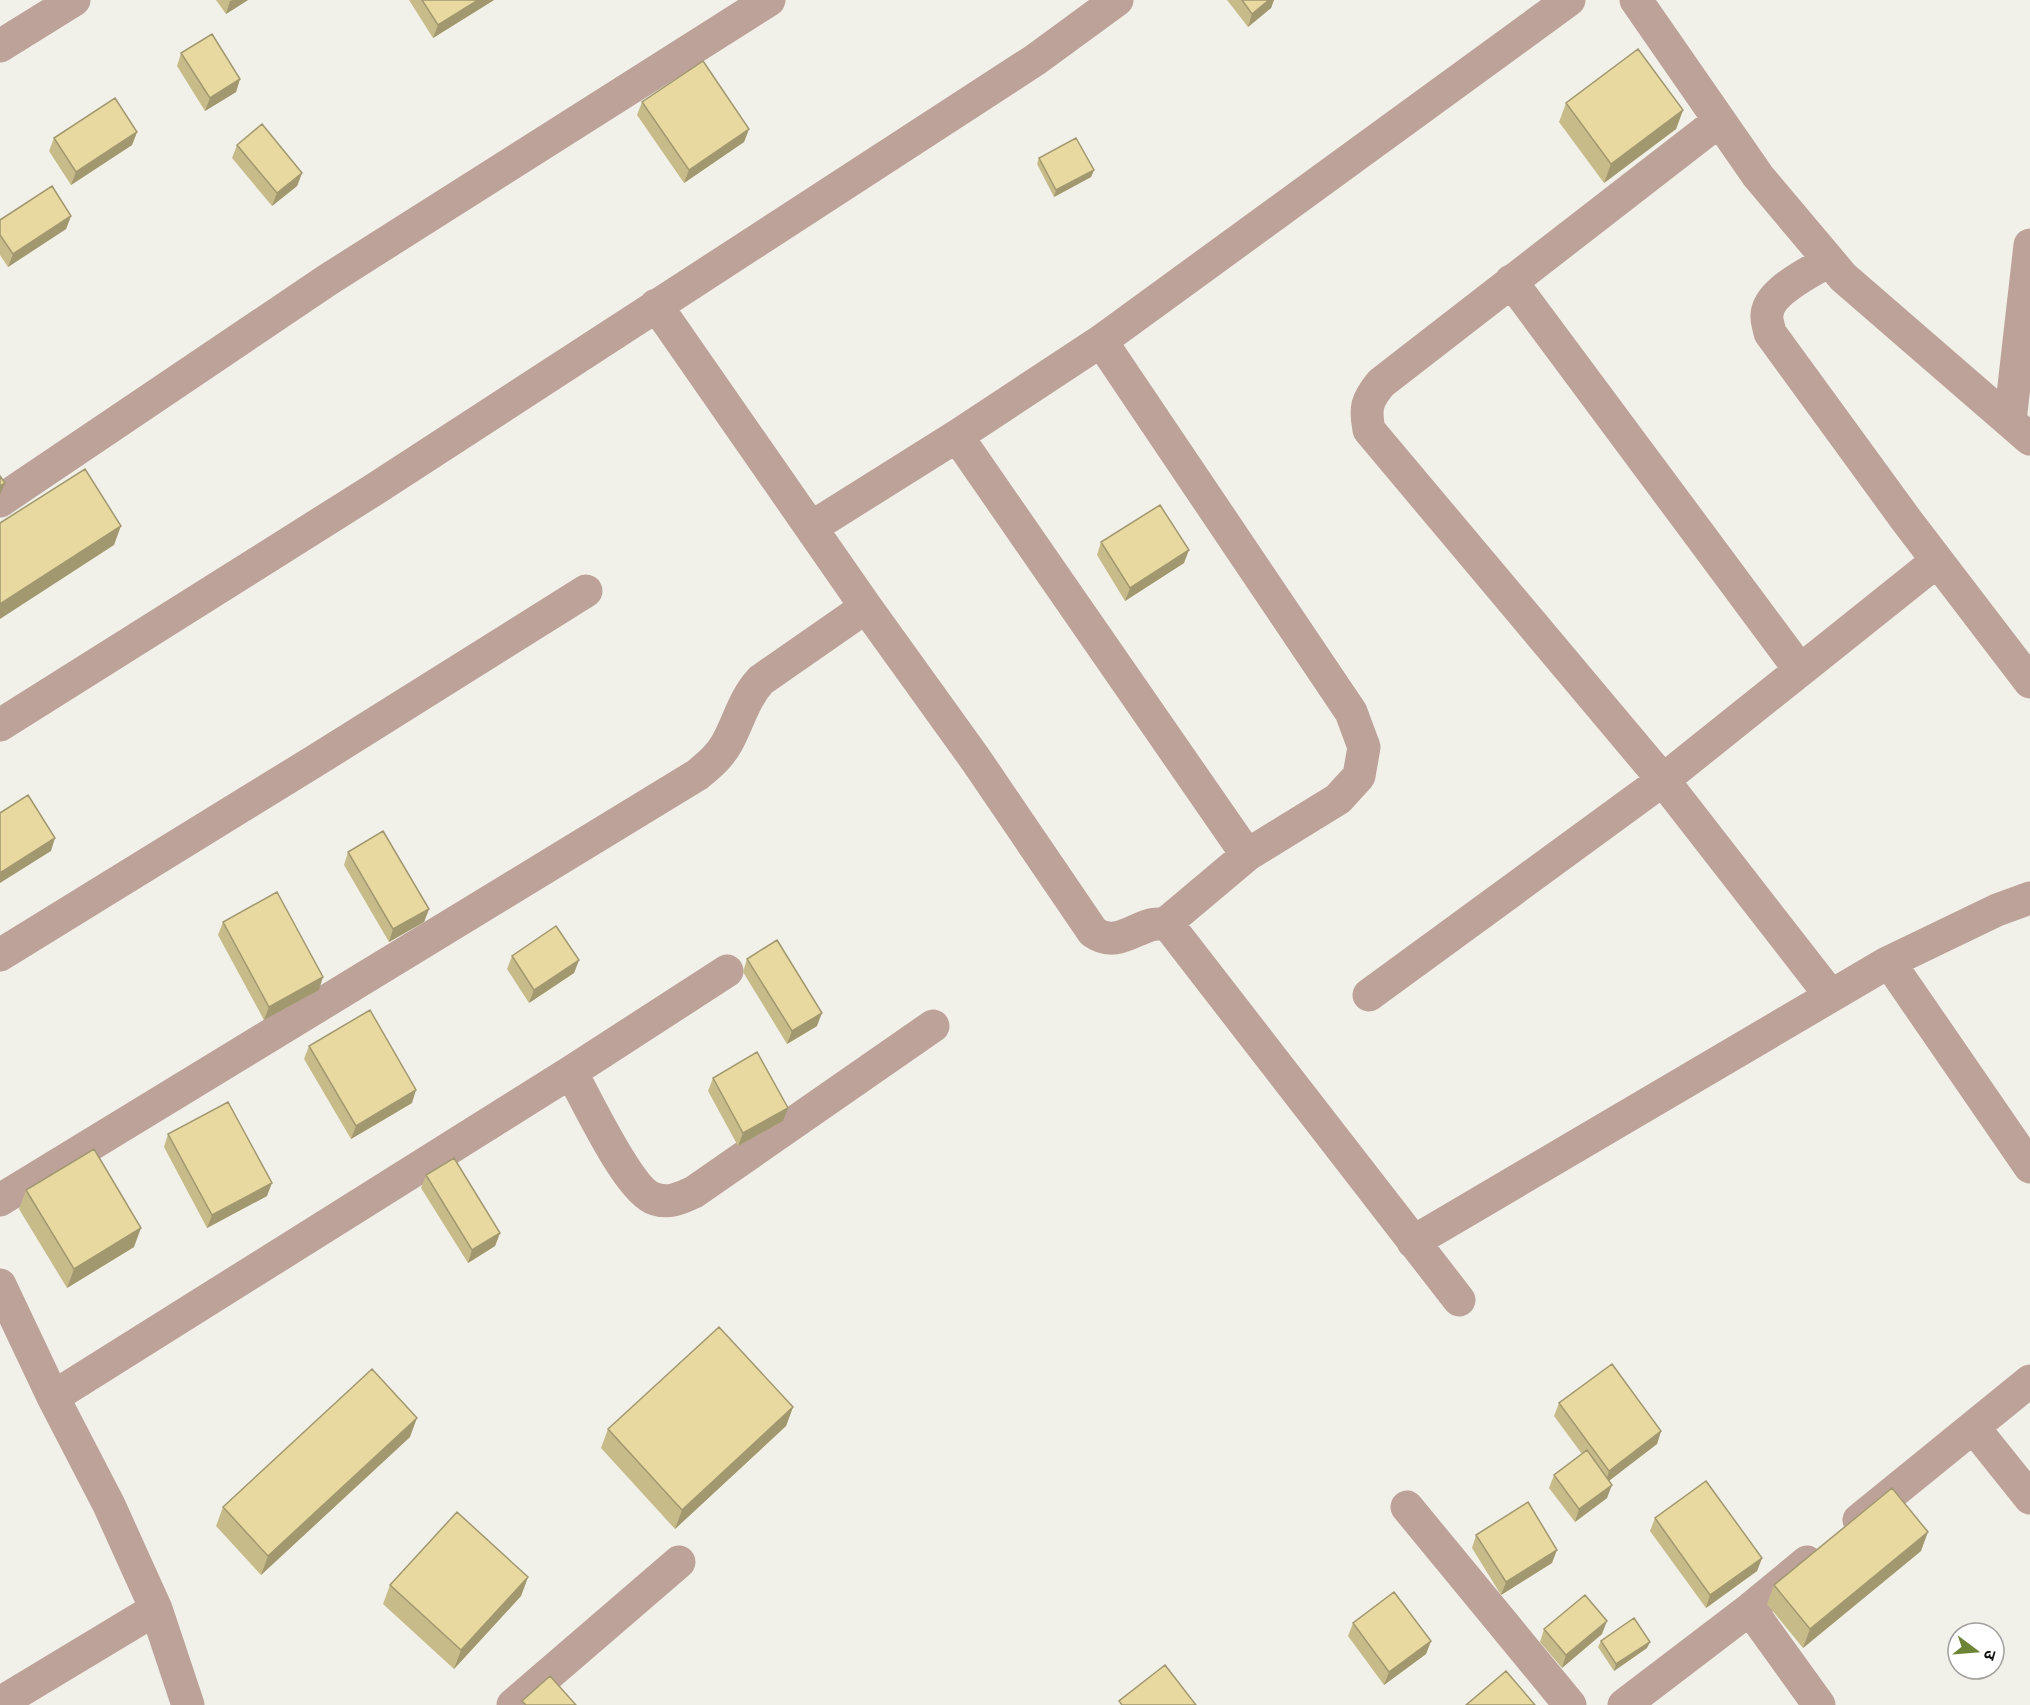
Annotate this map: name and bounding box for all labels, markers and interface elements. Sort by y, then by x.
north arrow [1946,1621,2006,1681]
text: उ [1980,1648,1999,1662]

